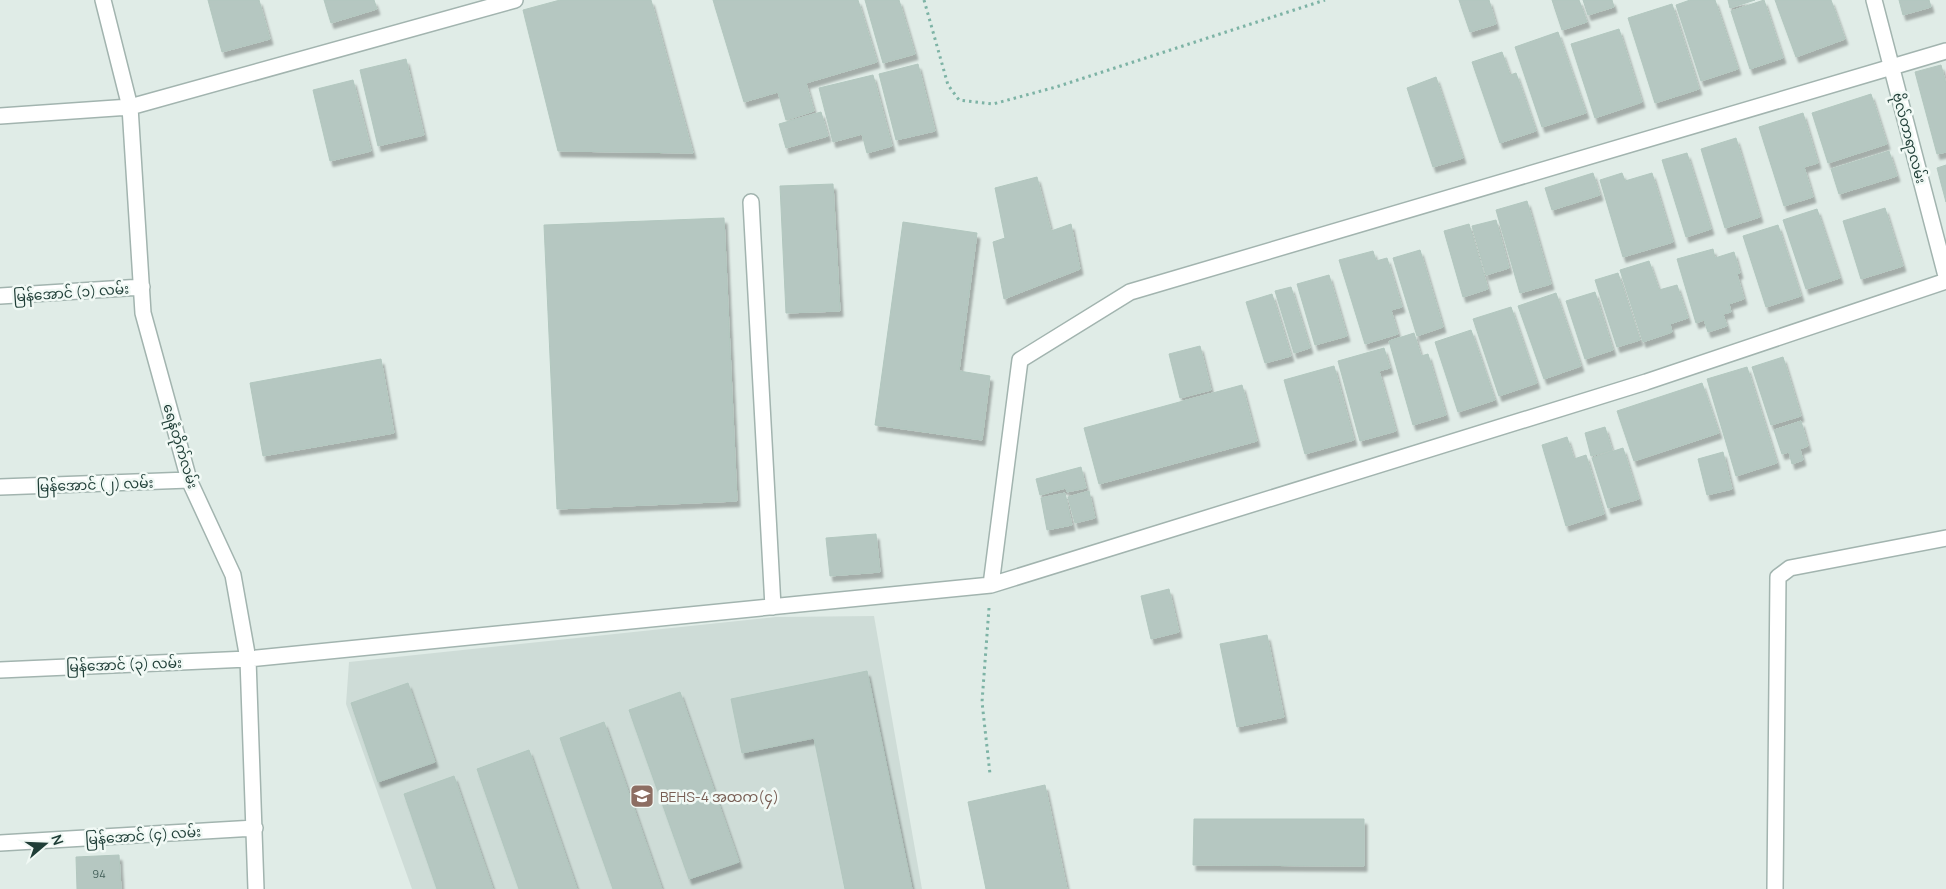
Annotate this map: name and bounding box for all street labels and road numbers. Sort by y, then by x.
street label: ဗိုလ်တာရာလမ်း [1886,90,1931,186]
street label: မြန်အောင် (၁) လမ်း [12,278,130,309]
street label: ရေနံတိုက်လမ်း [156,401,203,492]
street label: မြန်အောင် (၂) လမ်း [36,472,154,499]
street label: မြန်အောင် (၃) လမ်း [66,652,182,679]
street label: မြန်အောင် (၄) လမ်း [84,821,202,852]

